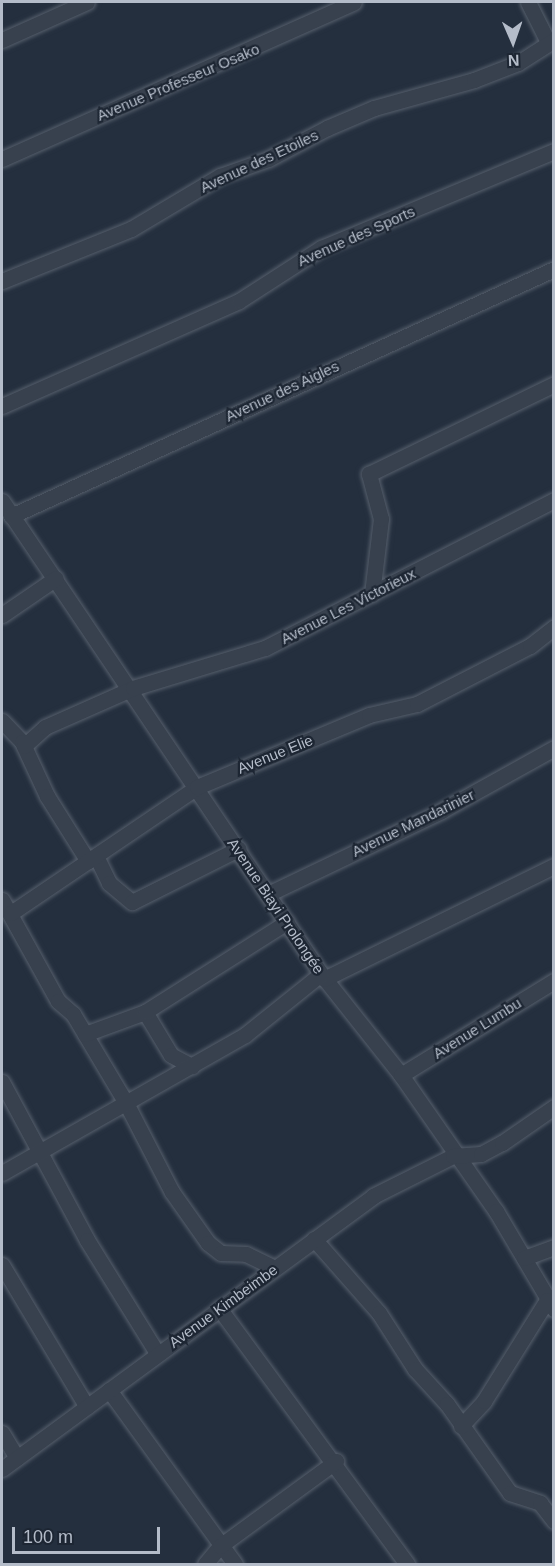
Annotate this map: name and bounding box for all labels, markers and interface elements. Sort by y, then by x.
north arrow [483,12,543,72]
street label: Avenue Professeur Osako [94,40,262,124]
text: N [508,52,520,69]
street label: Avenue des Etoiles [197,126,321,196]
street label: Avenue des Sports [295,202,417,270]
street label: Avenue des Aigles [222,357,342,425]
street label: Avenue Les Victorieux [278,564,418,648]
street label: Avenue Elie [235,731,315,777]
street label: Avenue Mandarinier [349,786,477,860]
street label: Avenue Biayi Prolongée [224,835,328,977]
street label: Avenue Lumbu [430,994,524,1062]
street label: Avenue Kimbeimbe [165,1261,281,1351]
scale bar [15,1515,164,1553]
text: 100 m [23,1527,73,1547]

